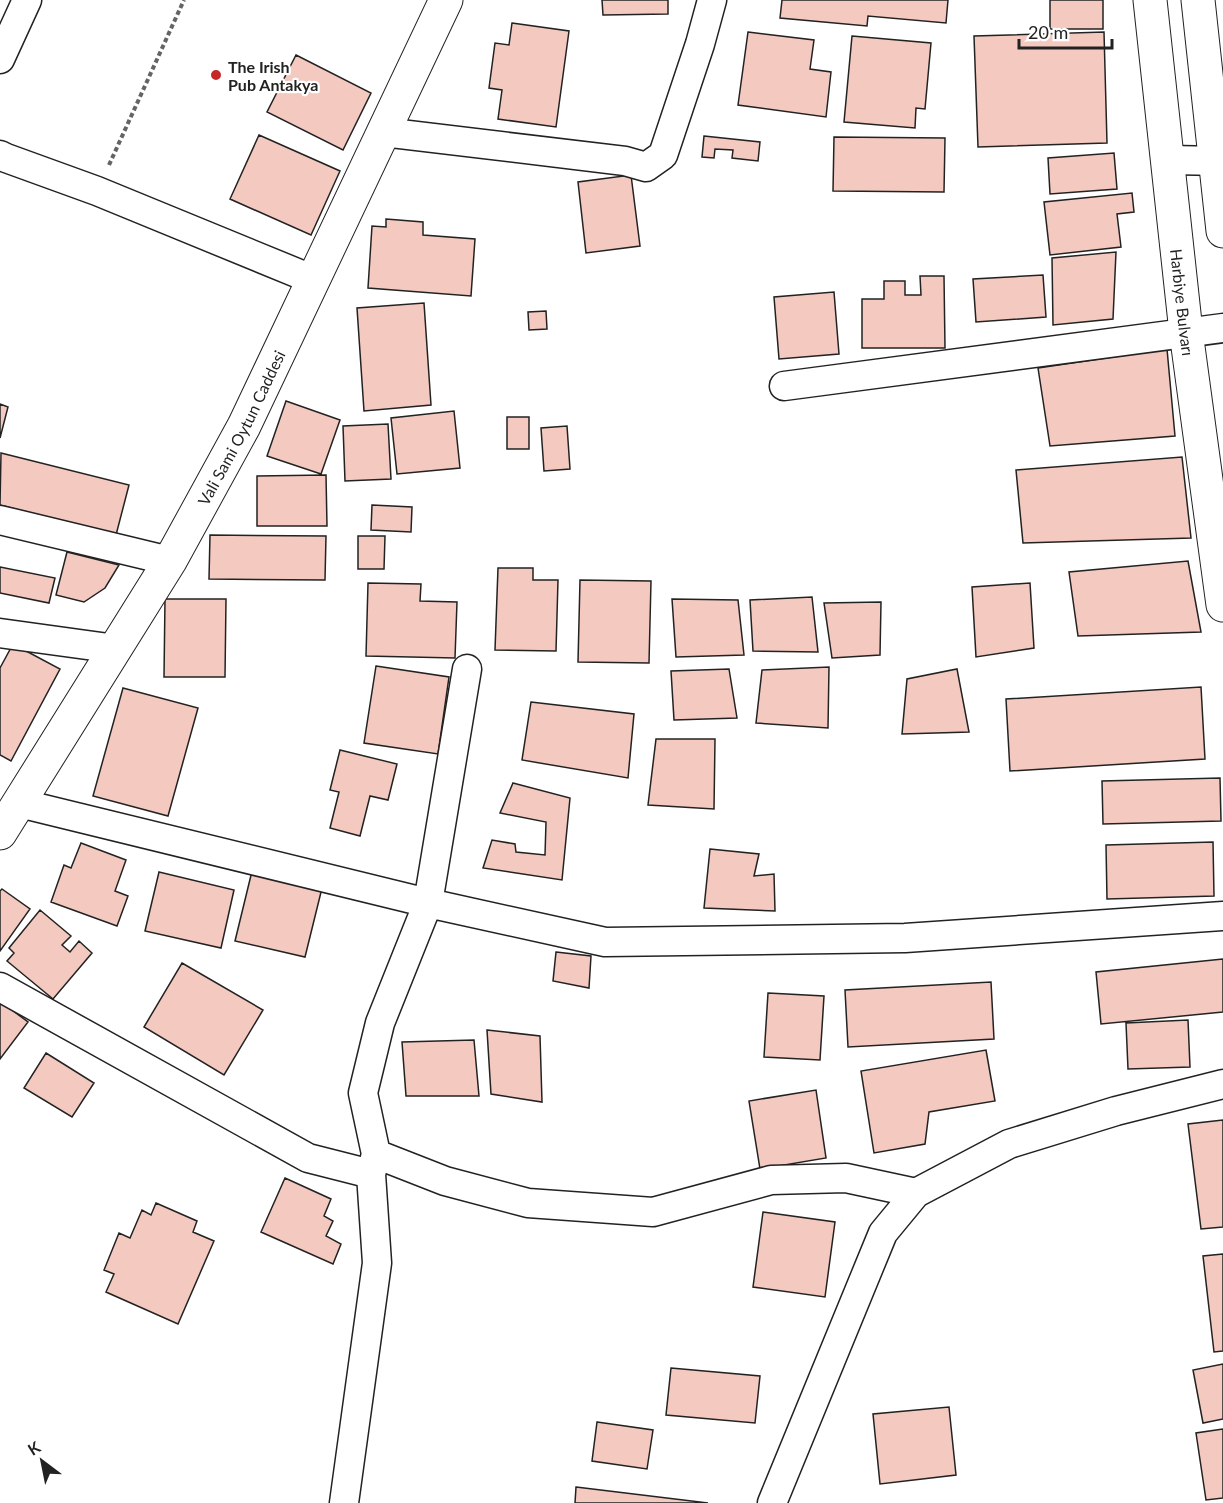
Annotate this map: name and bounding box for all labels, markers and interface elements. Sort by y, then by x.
scale bar [1019,12,1112,50]
text: 20 m [1028,21,1068,43]
place label: The Irish Pub Antakya [228,57,318,94]
marker: The Irish Pub Antakya [209,68,223,82]
street label: Harbiye Bulvarı [1168,248,1199,357]
street label: Vali Sami Oytun Caddesi [193,347,288,508]
north arrow [12,1431,72,1491]
text: K [24,1436,44,1459]

